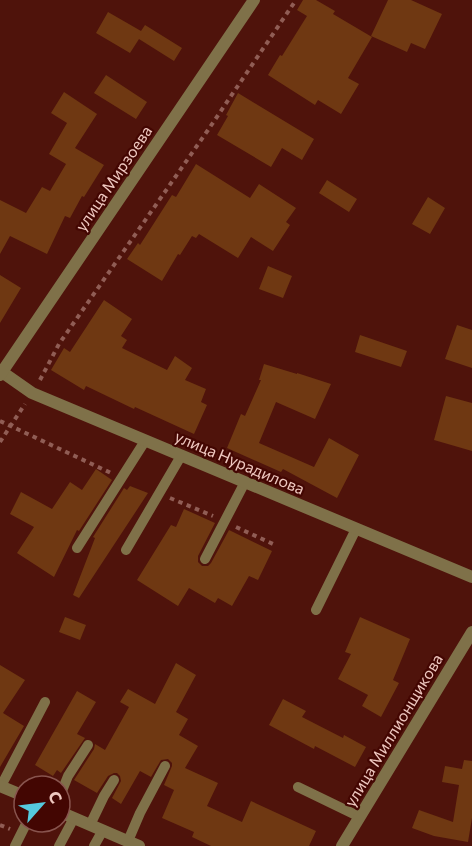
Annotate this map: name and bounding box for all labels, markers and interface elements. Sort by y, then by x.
street label: улица Мирзоева [71,122,155,234]
street label: улица Нурадилова [172,426,308,498]
street label: улица Миллионщикова [340,650,446,810]
north arrow [12,774,72,834]
text: С [45,787,67,806]

